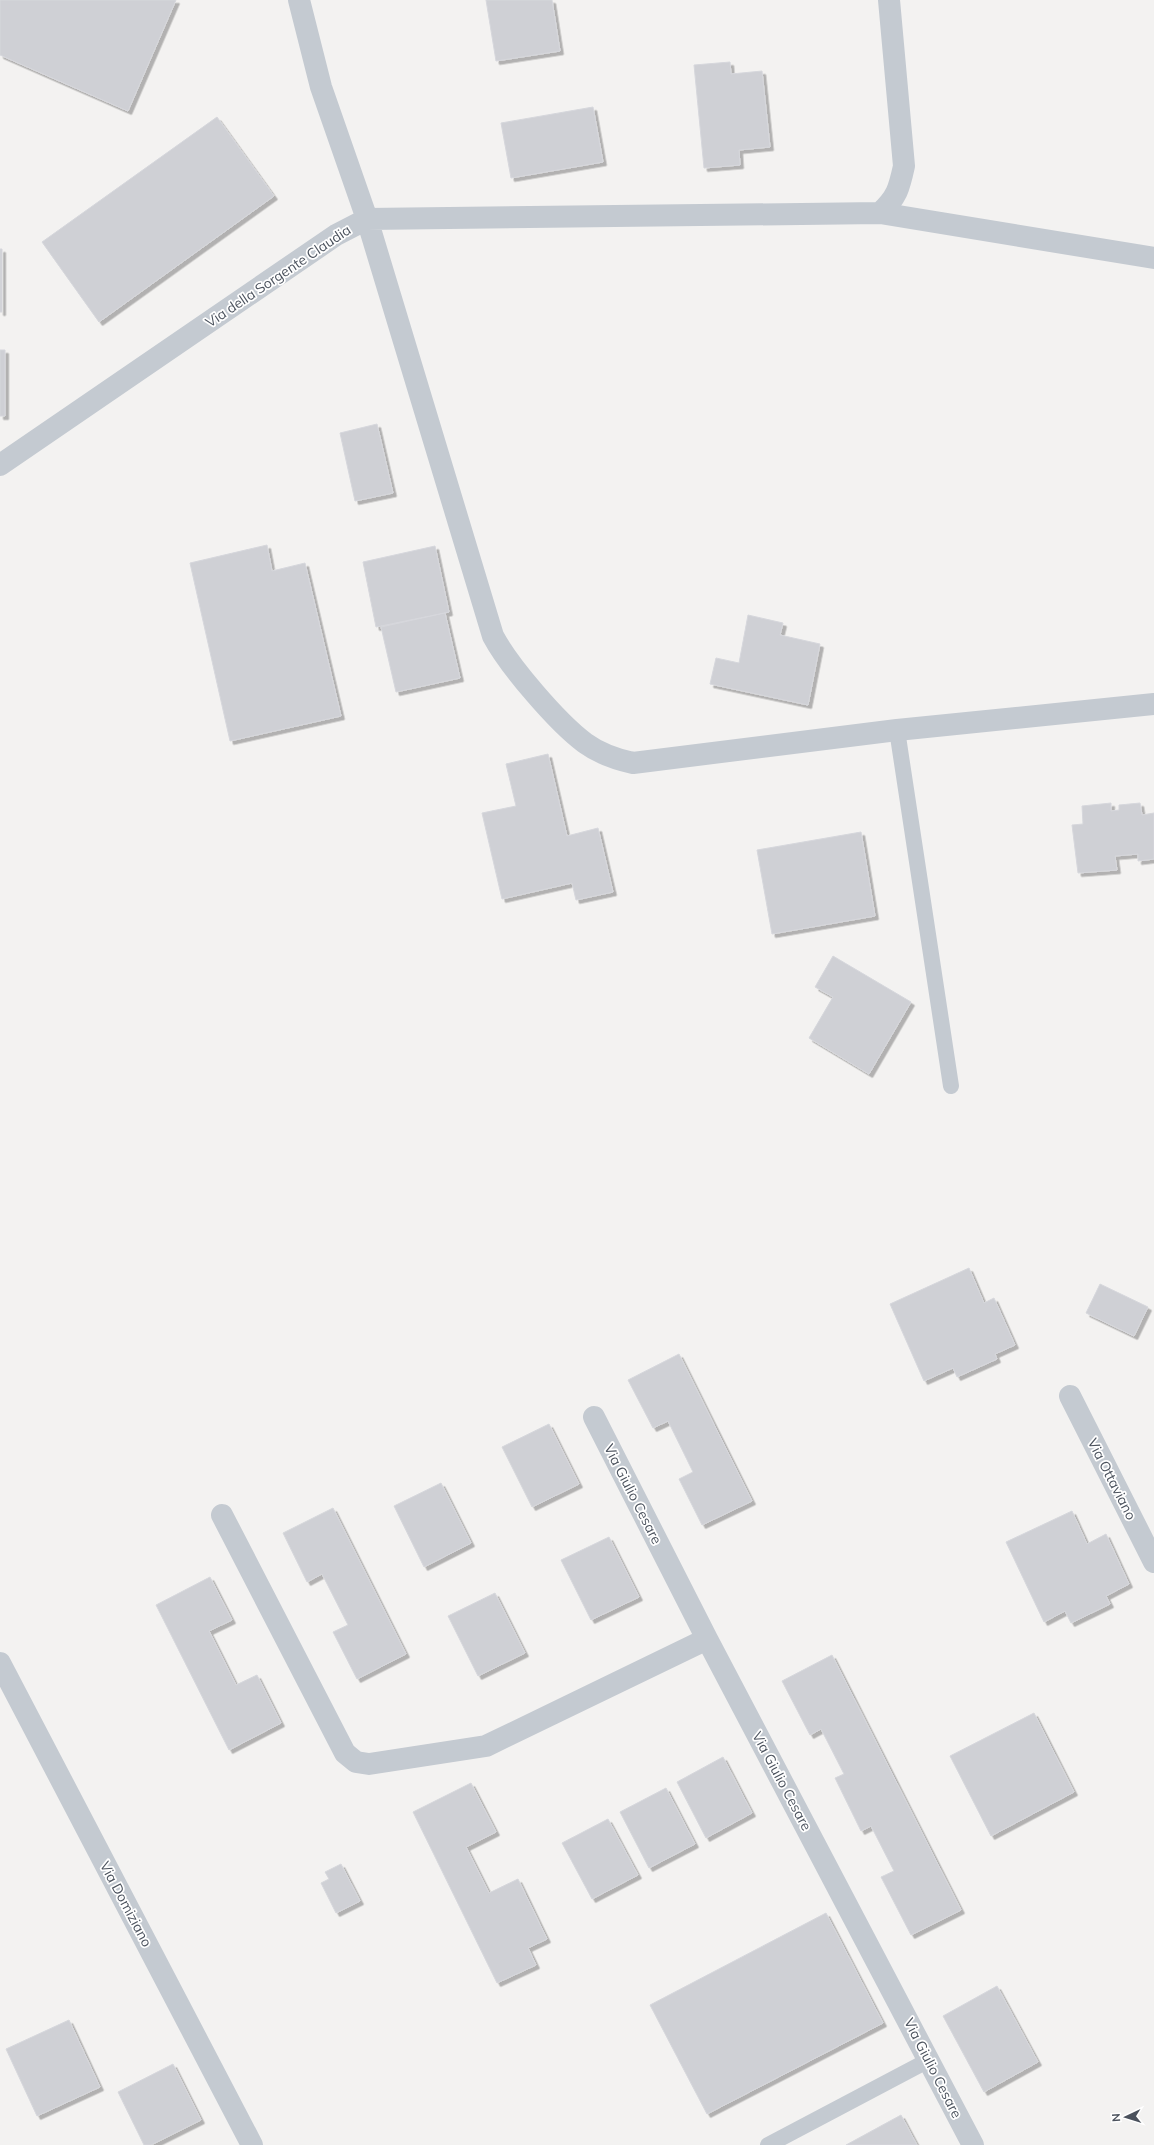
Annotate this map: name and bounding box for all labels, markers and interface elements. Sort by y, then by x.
street label: Via della Sorgente Claudia [202,221,354,331]
street label: Via Ottaviano [1084,1435,1140,1523]
street label: Via Giulio Cesare [600,1441,666,1547]
street label: Via Giulio Cesare [748,1728,816,1834]
street label: Via Domiziano [96,1858,156,1950]
street label: Via Giulio Cesare [900,2015,966,2121]
north arrow [1106,2097,1146,2137]
text: N [1109,2113,1123,2122]

